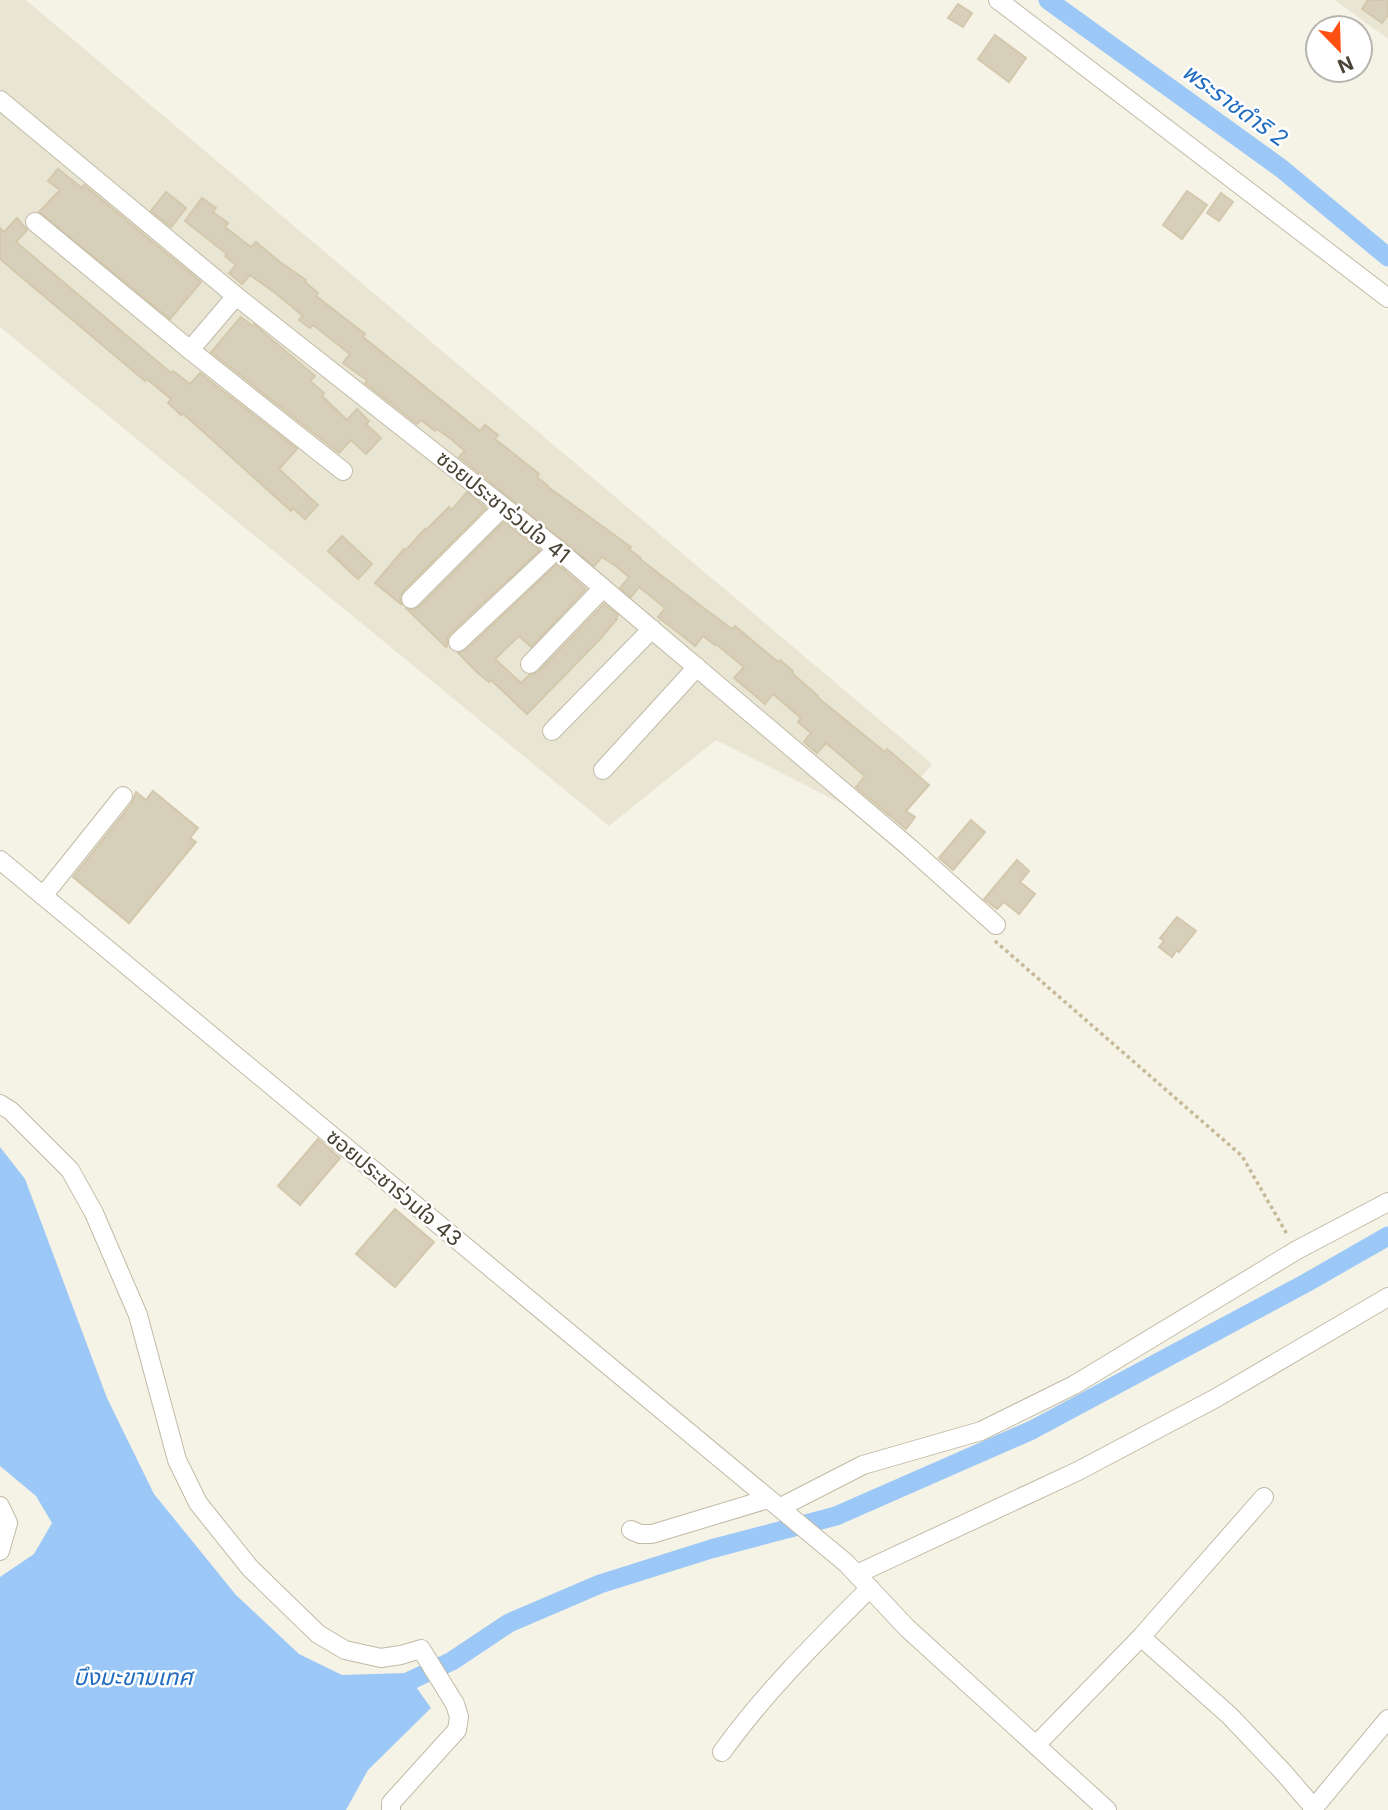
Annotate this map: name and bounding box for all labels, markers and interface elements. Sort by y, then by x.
north arrow [1304,14,1374,84]
text: N [1334,51,1357,78]
water label: พระราชดำริ 2 [1177,57,1293,153]
street label: ซอยประชาร่วมใจ 41 [432,445,575,568]
street label: ซอยประชาร่วมใจ 43 [322,1124,467,1251]
water label: บึงมะขามเทศ [73,1663,195,1691]

